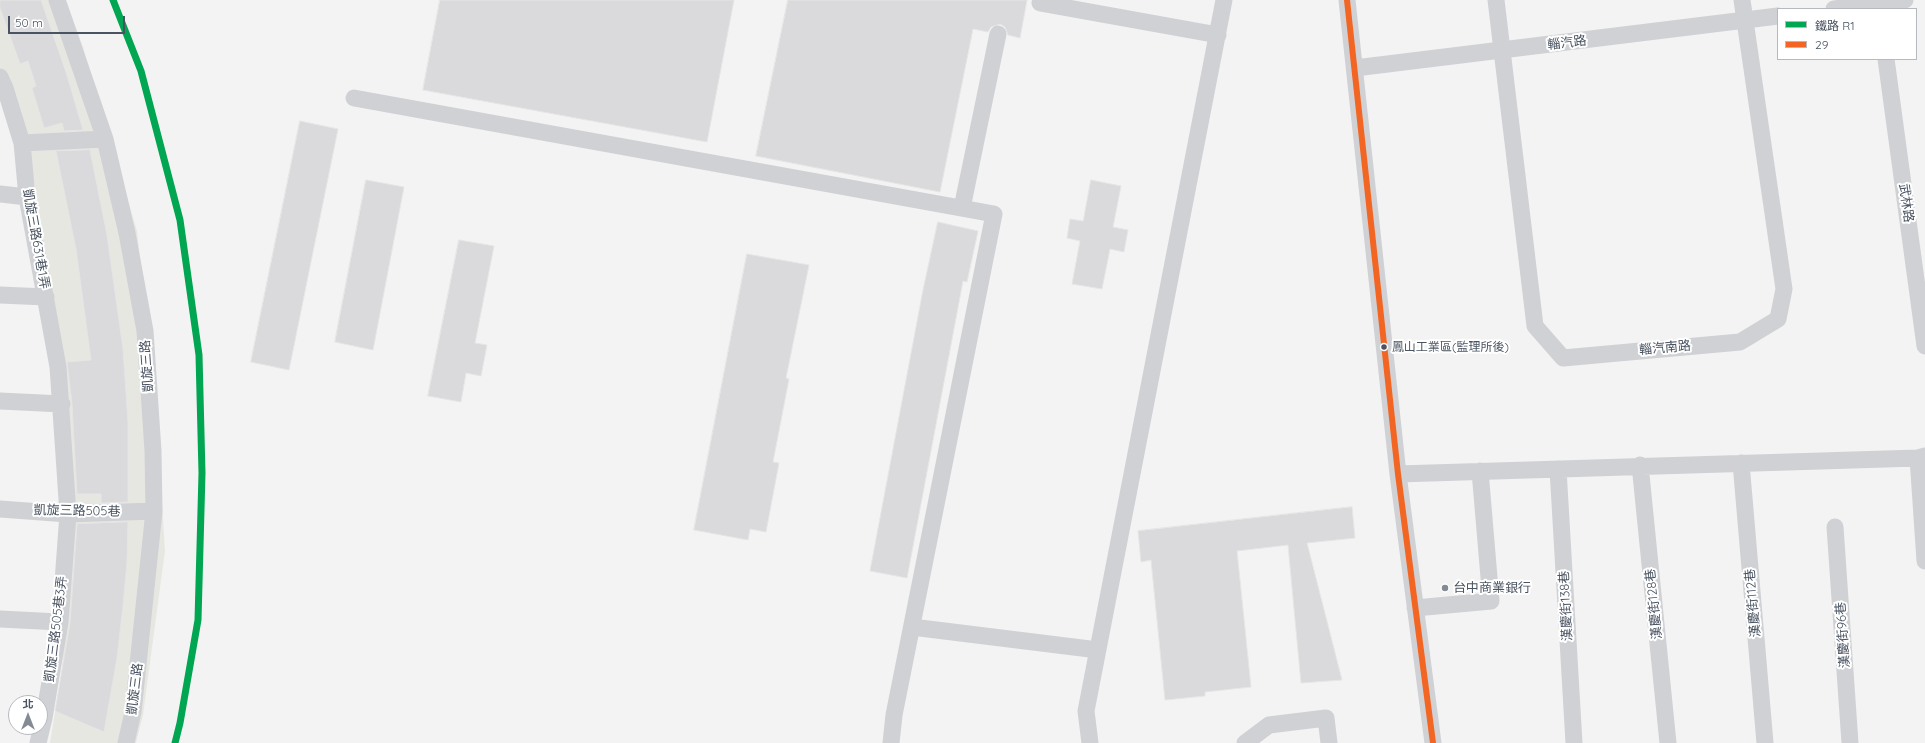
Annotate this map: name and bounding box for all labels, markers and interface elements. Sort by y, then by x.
scale bar [10,8,127,34]
legend [1777,8,1917,60]
text: 50 m [15,15,43,30]
text: 鐵路 R1 [1815,18,1855,33]
street label: 輜汽路 [1547,33,1587,53]
text: 29 [1815,37,1828,52]
street label: 武林路 [1896,183,1916,223]
street label: 凱旋三路631巷1弄 [20,188,52,290]
street label: 輜汽南路 [1638,338,1692,358]
street label: 凱旋三路 [137,340,157,392]
place label: 鳳山工業區(監理所後) [1392,340,1509,354]
marker: 鳳山工業區(監理所後) [1379,342,1389,352]
street label: 凱旋三路505巷 [33,502,121,520]
street label: 漢慶街128巷 [1643,568,1665,640]
street label: 漢慶街112巷 [1742,568,1764,638]
street label: 漢慶街138巷 [1556,570,1576,642]
street label: 凱旋三路505巷3弄 [42,575,70,683]
place label: 台中商業銀行 [1453,580,1531,596]
marker: 台中商業銀行 [1440,583,1450,593]
street label: 漢慶街96巷 [1833,601,1853,669]
street label: 凱旋三路 [124,662,146,716]
north arrow [8,695,48,735]
text: 北 [23,697,34,711]

